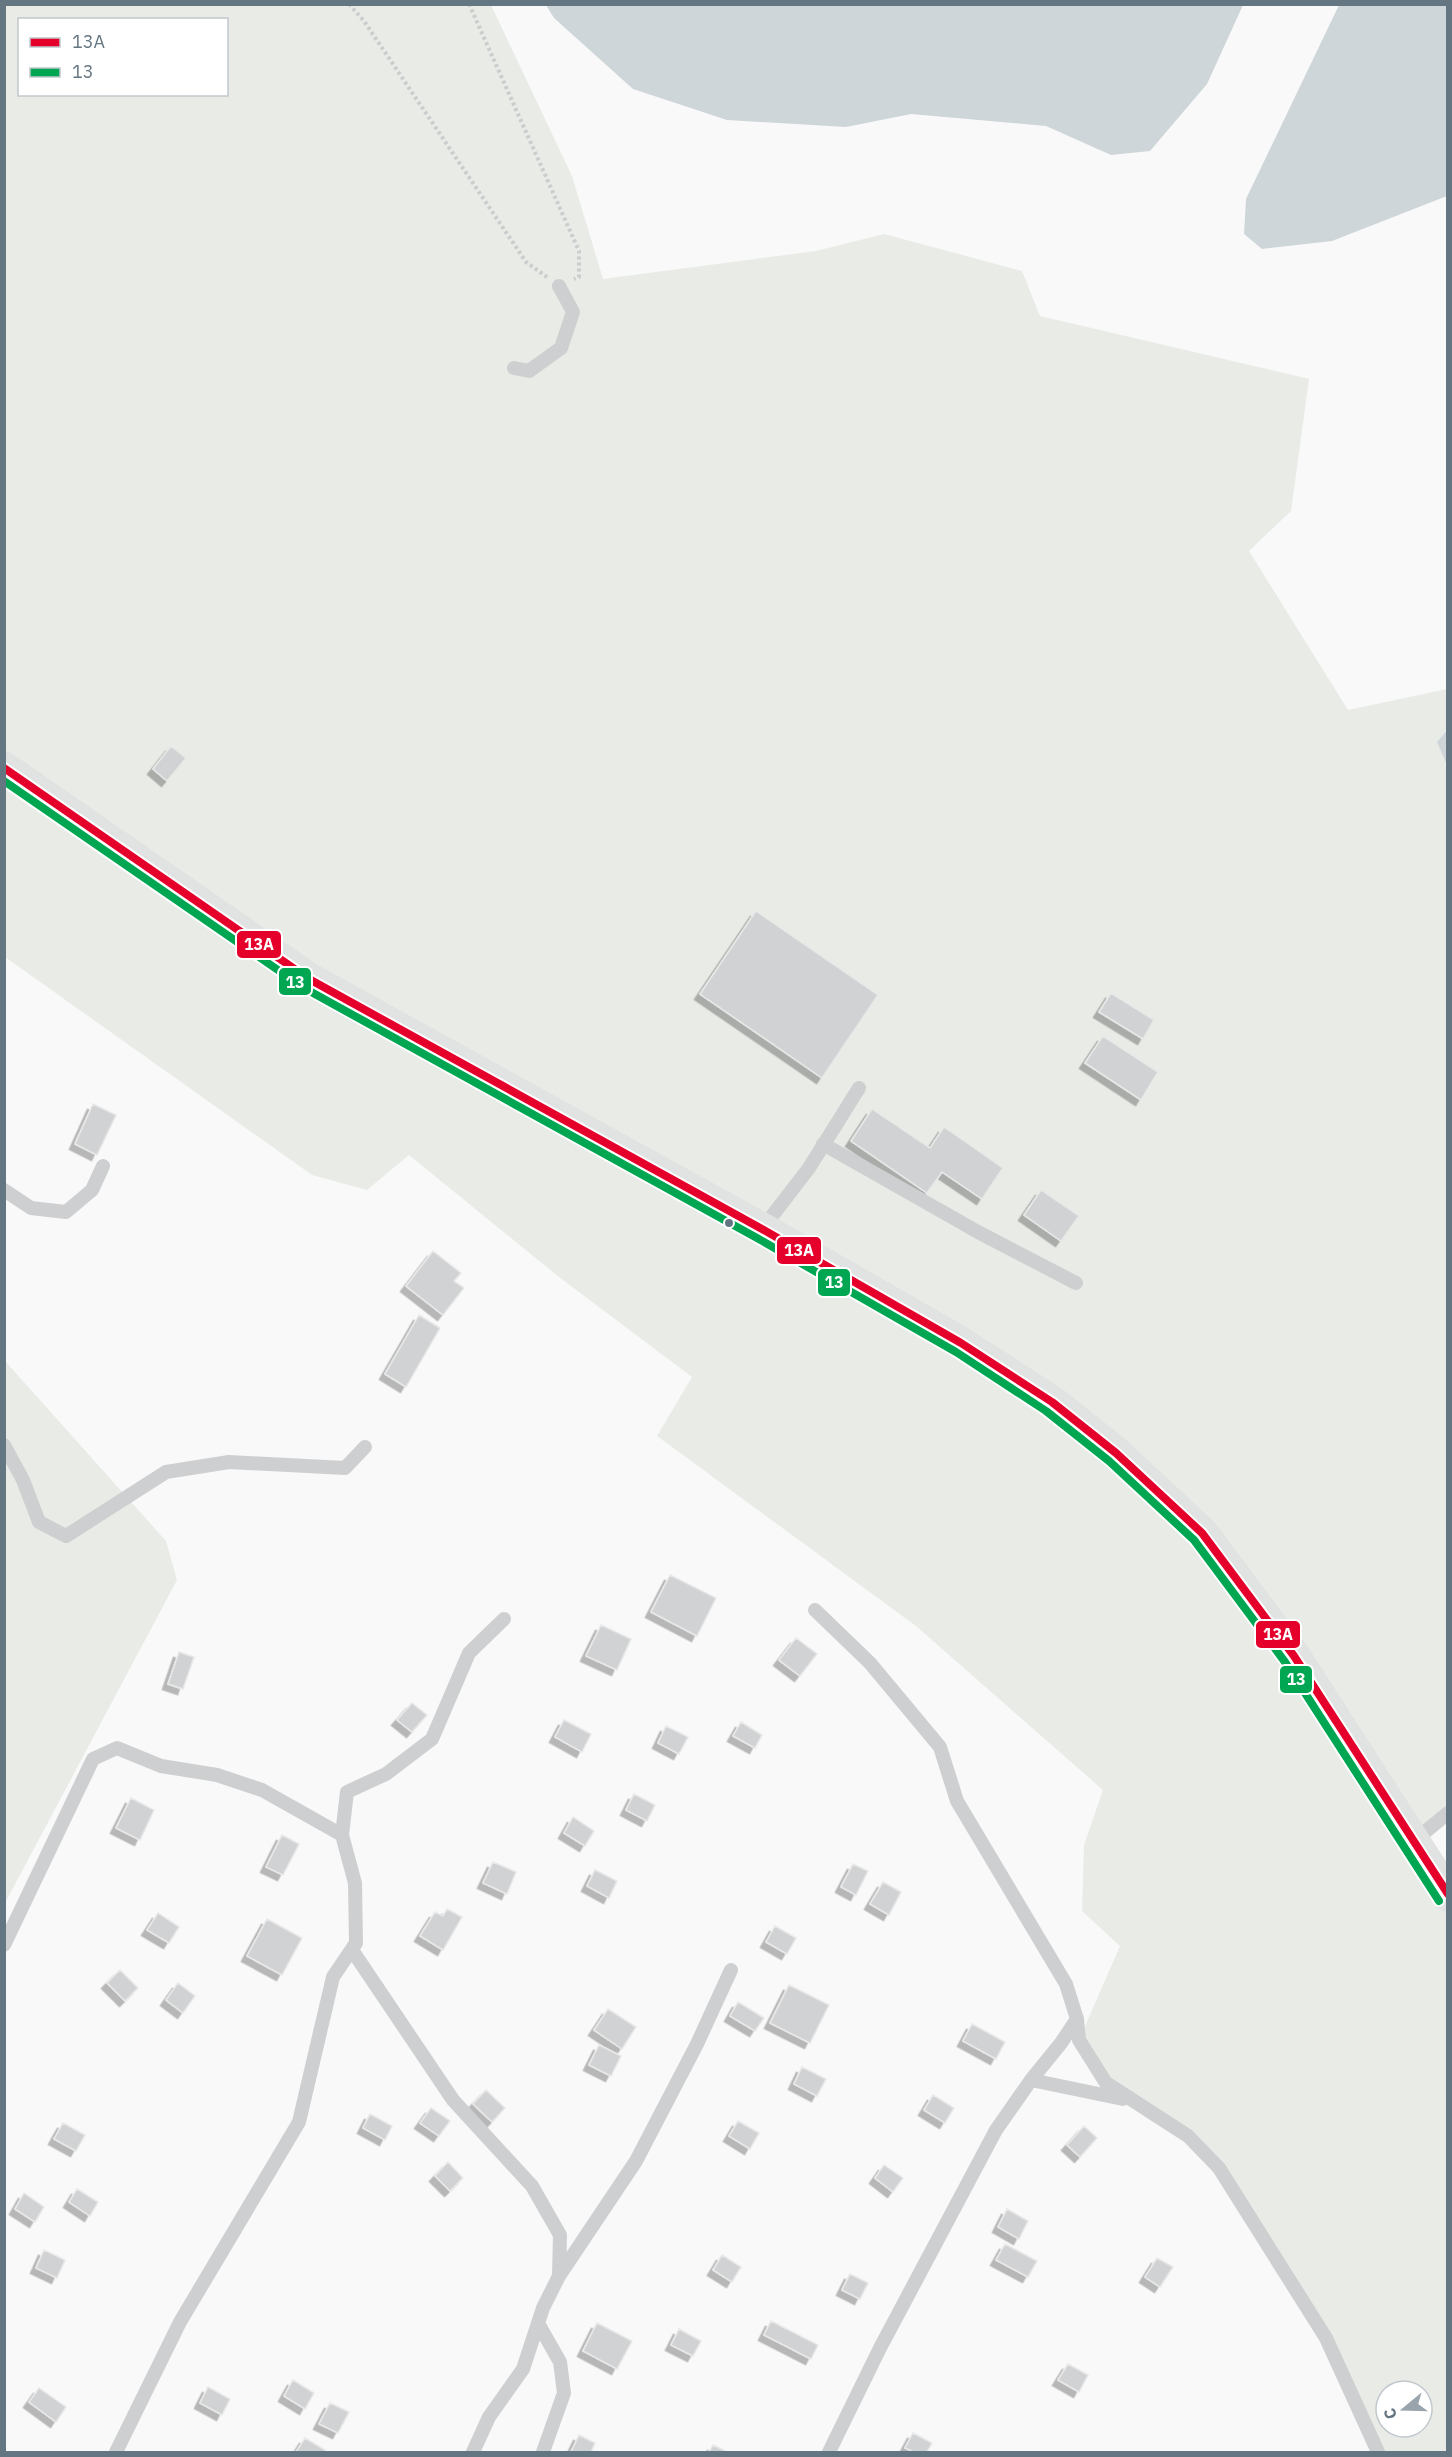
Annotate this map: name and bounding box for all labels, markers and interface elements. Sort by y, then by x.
legend [18,18,228,96]
text: 13А [72,30,106,53]
text: 13 [72,60,94,83]
line badge: 13А [236,930,282,959]
text: 13А [244,934,274,954]
line badge: 13 [278,967,312,996]
text: 13 [285,972,305,992]
unlabelled marker [723,1217,735,1229]
line badge: 13А [776,1236,822,1265]
text: 13А [784,1240,814,1260]
line badge: 13 [817,1268,851,1297]
text: 13 [824,1272,844,1292]
line badge: 13А [1255,1620,1301,1649]
text: 13А [1263,1624,1293,1644]
line badge: 13 [1279,1665,1313,1694]
text: 13 [1286,1669,1306,1689]
north arrow [1374,2379,1434,2439]
text: С [1379,2406,1401,2422]

